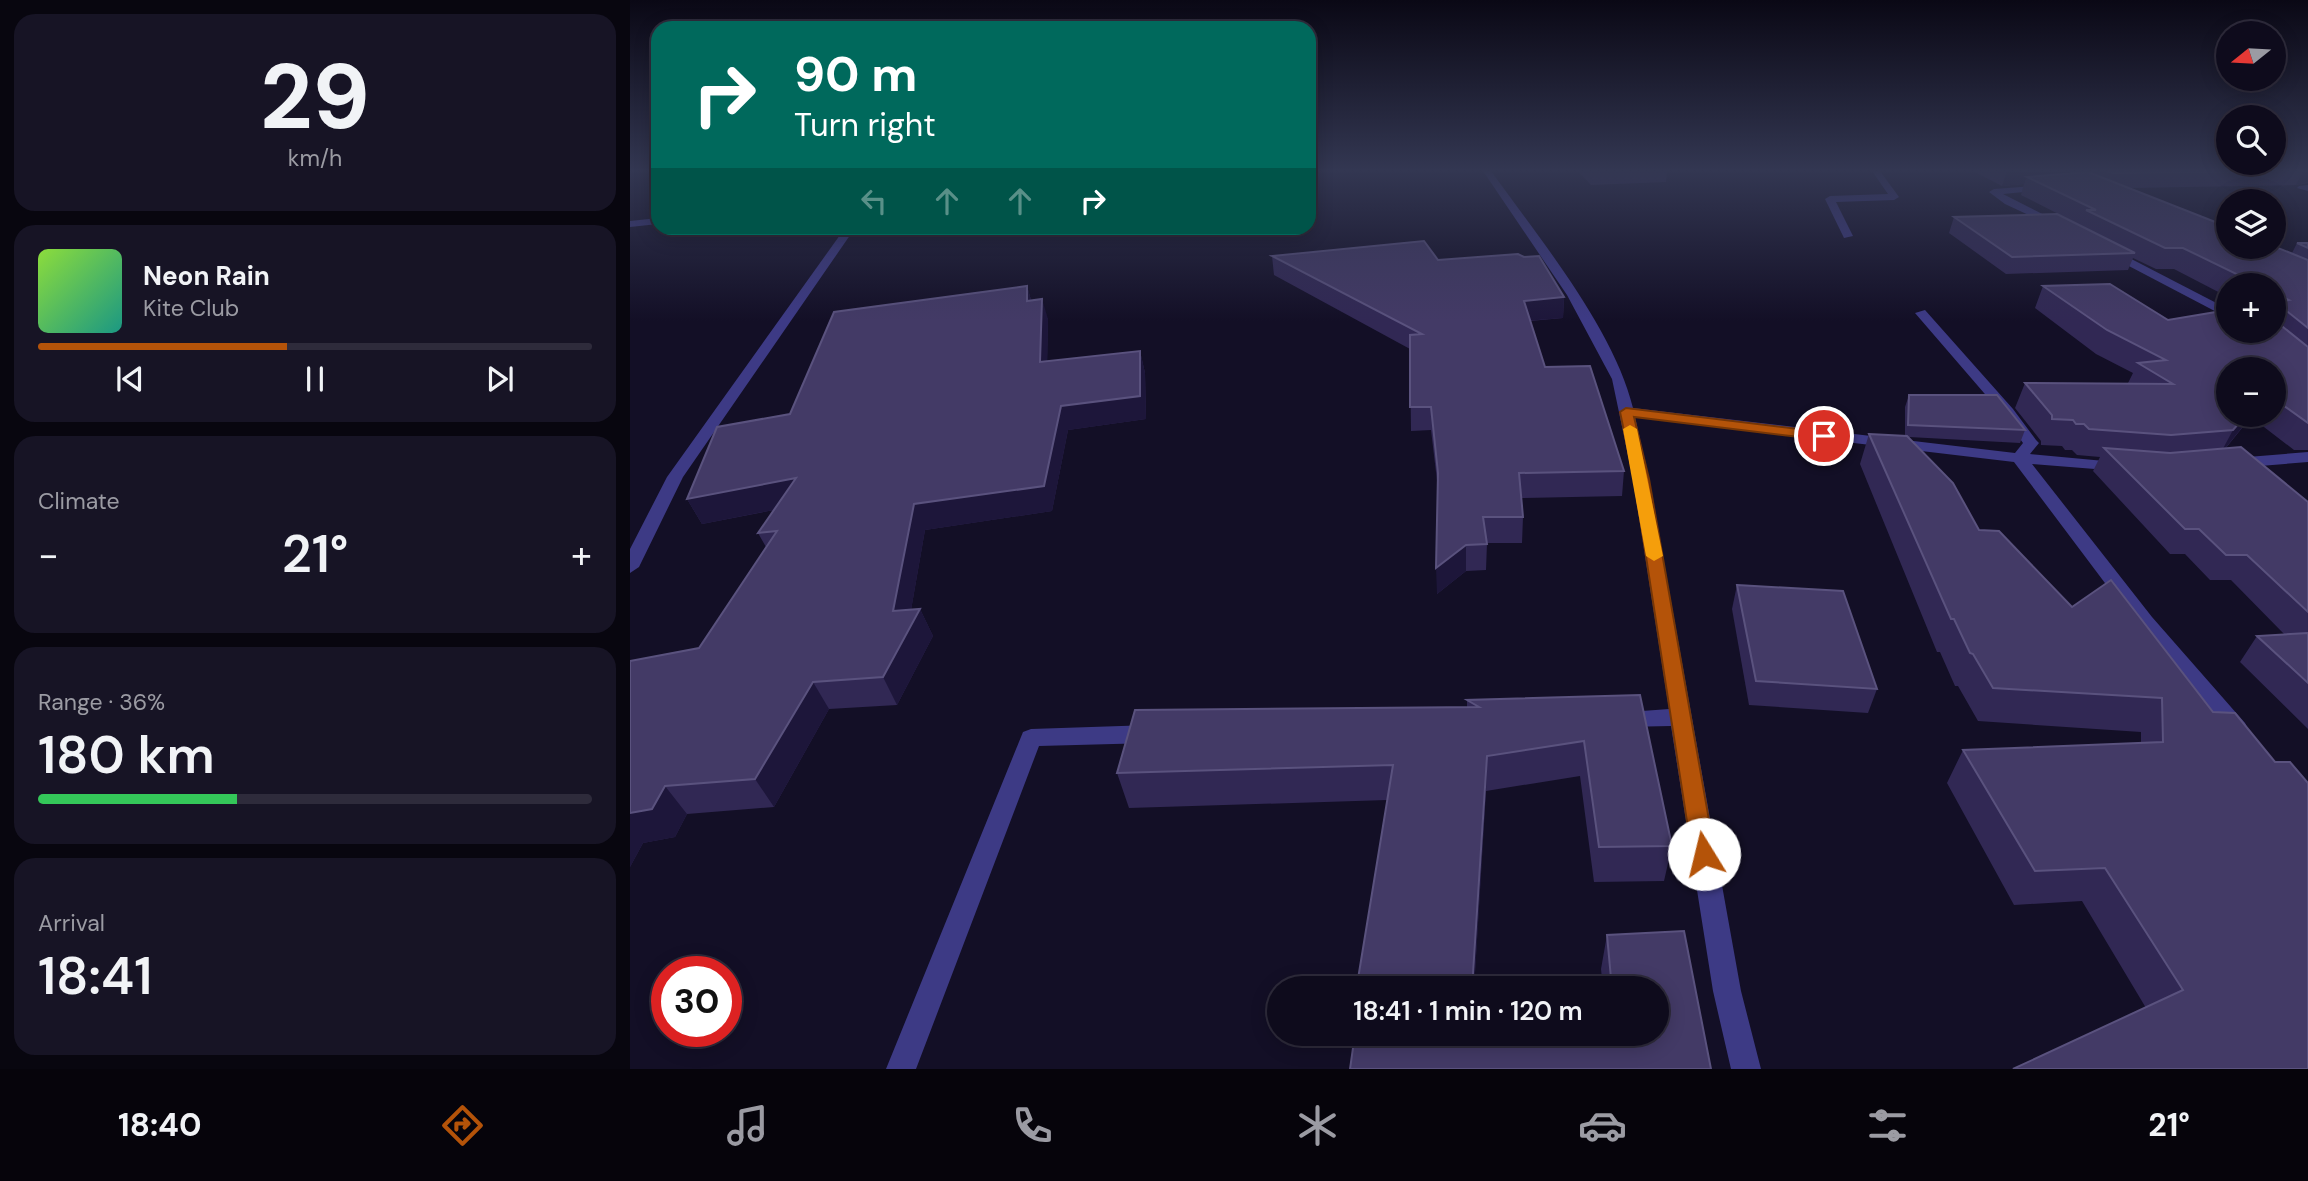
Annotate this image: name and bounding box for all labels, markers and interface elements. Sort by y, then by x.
north arrow [2216,21,2286,91]
map controls [2216,21,2286,427]
text: 29 [260,38,370,156]
text: 90 m [794,42,917,106]
icon: right [679,49,770,140]
text: Turn right [794,104,936,146]
button: search [2216,105,2286,175]
text: km/h [288,143,342,173]
icon: left [855,182,893,220]
icon: ahead [928,182,966,220]
icon: ahead [1001,182,1039,220]
icon: right [1074,182,1112,220]
button: layers [2216,189,2286,259]
text: Neon Rain [143,259,270,293]
button: + [2216,273,2286,343]
text: Kite Club [143,293,239,323]
button: − [2216,357,2286,427]
icon: previous [111,360,149,398]
icon: pause [296,360,334,398]
icon: next [481,360,519,398]
pin [1794,406,1854,466]
icon: arrive [1805,417,1843,455]
text: Climate [38,486,120,516]
text: 21° [282,520,348,588]
text: − [38,530,59,580]
text: + [571,530,592,580]
text: Range · 36% [38,687,165,717]
text: 180 km [38,721,215,789]
position arrow [1667,817,1741,891]
text: Arrival [38,908,105,938]
text: 18:41 [38,942,152,1010]
speed limit sign: 30 [651,956,742,1047]
text: 18:41 · 1 min · 120 m [1353,994,1583,1028]
icon: directions [438,1101,487,1150]
icon: music [723,1101,772,1150]
icon: phone [1008,1101,1057,1150]
icon: climate [1293,1101,1342,1150]
icon: car [1578,1101,1627,1150]
icon: filters [1863,1101,1912,1150]
text: 18:40 [118,1104,201,1146]
text: 21° [2148,1104,2190,1146]

